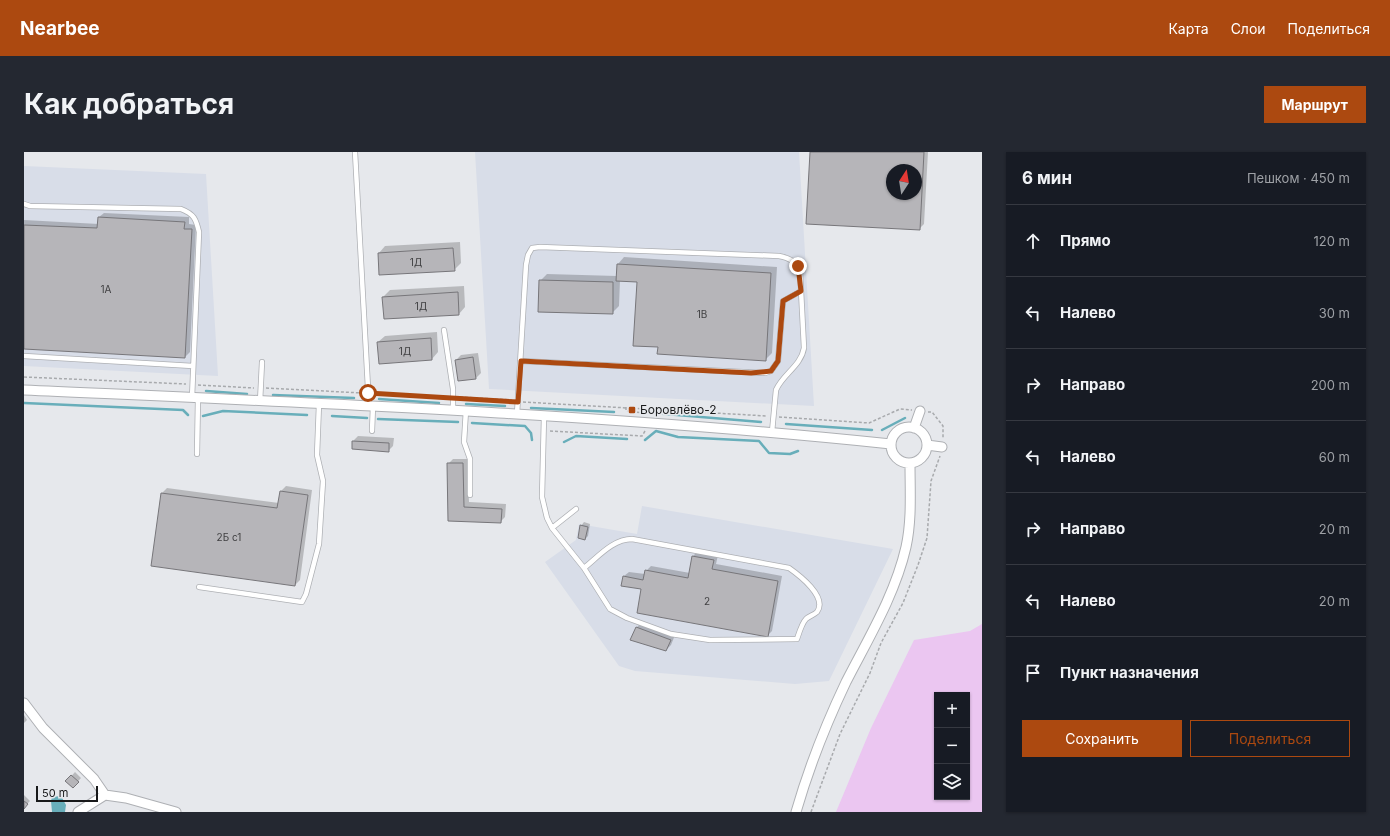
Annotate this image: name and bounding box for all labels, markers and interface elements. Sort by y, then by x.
text: Nearbee [20,17,100,40]
text: Карта [1168,20,1209,37]
text: Слои [1231,20,1266,37]
text: Поделиться [1288,20,1370,37]
button: Маршрут [1264,86,1366,123]
text: Как добраться [24,87,234,121]
north arrow [886,164,922,200]
text: 6 мин [1022,168,1072,188]
text: Пешком · 450 m [1247,170,1350,186]
icon: ahead [1022,230,1044,252]
text: Прямо [1060,231,1111,250]
text: 120 m [1314,233,1350,249]
house number: 1Д [410,256,422,268]
route end [789,257,807,275]
house number: 1А [101,283,112,295]
house number: 1Д [415,300,427,312]
icon: left [1022,302,1044,324]
text: Налево [1060,303,1116,322]
text: 30 m [1319,305,1350,321]
house number: 1В [697,308,707,320]
house number: 1Д [399,345,411,357]
icon: right [1022,374,1044,396]
text: Направо [1060,375,1125,394]
text: 200 m [1311,377,1350,393]
route start [359,384,377,402]
place label: Боровлёво-2 [640,402,717,417]
marker: Боровлёво-2 [627,405,637,415]
icon: left [1022,446,1044,468]
text: Налево [1060,447,1116,466]
text: 60 m [1319,449,1350,465]
icon: right [1022,518,1044,540]
text: Направо [1060,519,1125,538]
text: 20 m [1319,521,1350,537]
house number: 2Б с1 [217,531,241,543]
icon: left [1022,590,1044,612]
text: Налево [1060,591,1116,610]
text: 20 m [1319,593,1350,609]
house number: 2 [704,595,710,607]
icon: arrive [1022,662,1044,684]
text: Пункт назначения [1060,663,1199,682]
map controls [934,692,970,800]
button: + [934,692,970,728]
button: Сохранить [1022,720,1182,757]
button: Поделиться [1190,720,1350,757]
button: − [934,728,970,764]
button: layers [934,764,970,800]
scale bar [36,784,98,803]
text: 50 m [42,786,68,800]

